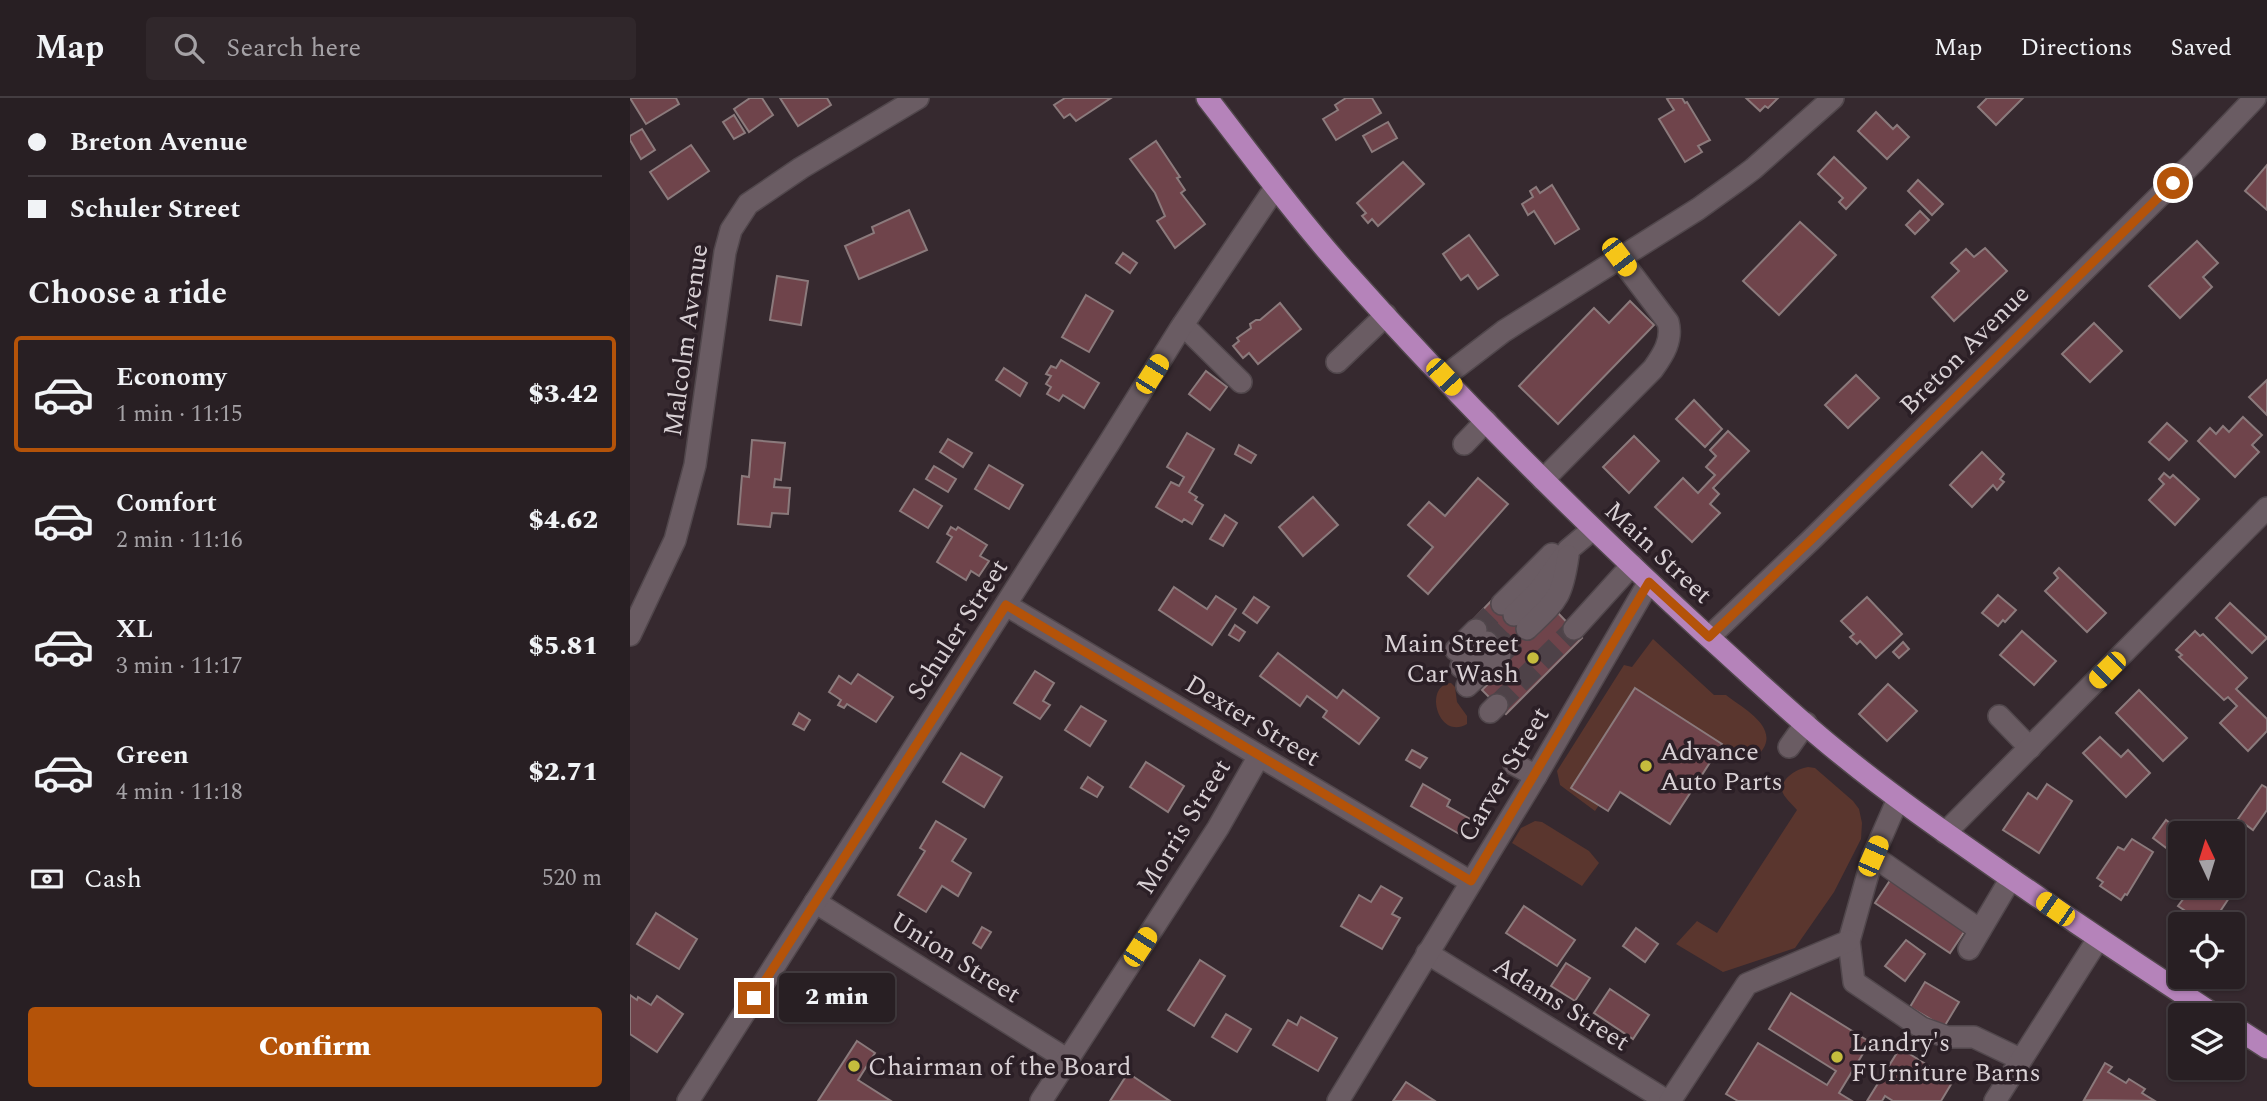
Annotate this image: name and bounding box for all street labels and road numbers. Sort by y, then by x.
street label: Malcolm Avenue [653,241,719,439]
street label: Breton Avenue [1890,275,2039,424]
street label: Main Street [1595,492,1722,614]
street label: Schuler Street [897,551,1019,708]
street label: Dexter Street [1177,665,1328,777]
street label: Carver Street [1448,699,1560,850]
street label: Morris Street [1126,751,1242,902]
street label: Union Street [882,902,1029,1014]
street label: Adams Street [1485,946,1638,1062]

